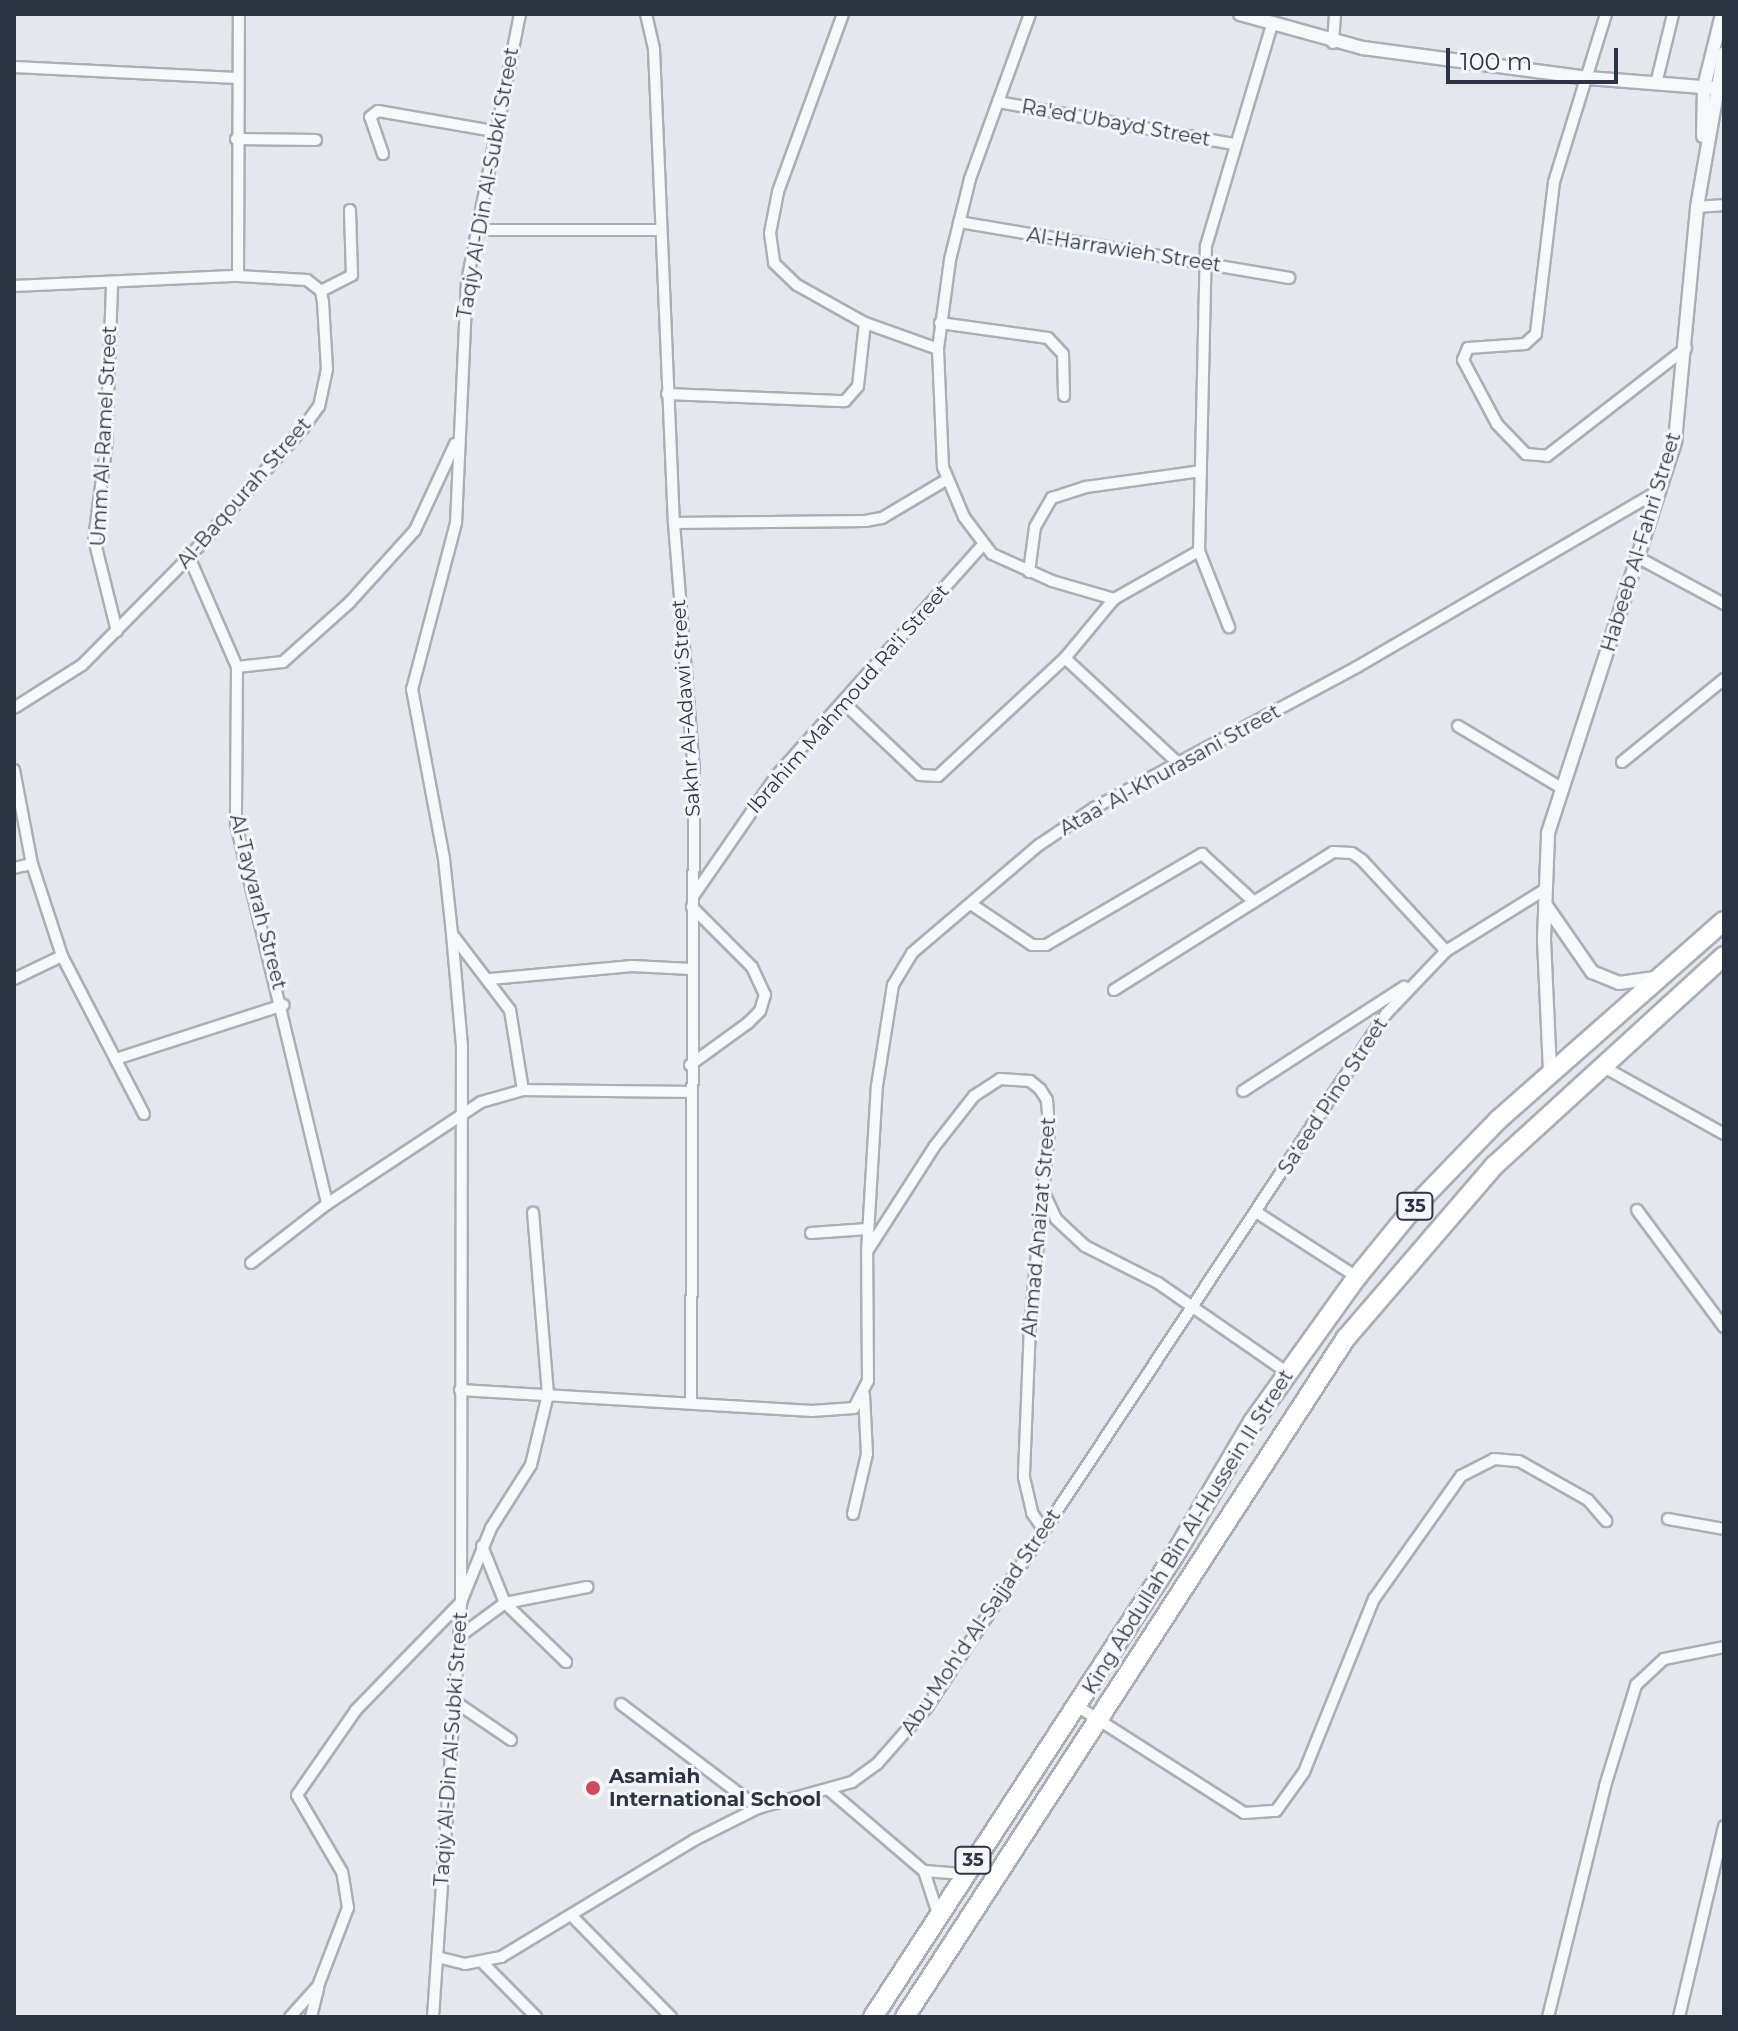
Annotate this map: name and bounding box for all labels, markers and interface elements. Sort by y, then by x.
scale bar [1450,32,1622,82]
street label: Taqiy Al-Din Al-Subki Street [452,46,524,320]
text: 100 m [1460,47,1532,76]
street label: Ra'ed Ubayd Street [1020,95,1212,151]
street label: Al-Harrawieh Street [1025,223,1223,277]
street label: Umm Al-Ramel Street [86,325,122,547]
street label: Al-Baqourah Street [172,413,316,573]
street label: Habeeb Al-Fahri Street [1596,429,1686,655]
street label: Ibrahim Mahmoud Ra'i Street [742,580,954,818]
street label: Sakhr Al-Adawi Street [666,598,706,818]
street label: Ataa' Al-Khurasani Street [1055,699,1285,841]
street label: Al-Tayyarah Street [225,812,291,992]
street label: Sa‘eed Pino Street [1273,1013,1393,1179]
street label: Ahmad Anaizat Street [1017,1116,1061,1338]
road number: 35 [1395,1192,1435,1220]
street label: King Abdullah Bin Al-Hussein II Street [1078,1365,1298,1699]
street label: Abu Moh'd Al-Sajjad Street [896,1504,1066,1740]
street label: Taqiy Al-Din Al-Subki Street [429,1611,473,1887]
place label: Asamiah International School [609,1764,821,1811]
marker: Asamiah International School [584,1779,602,1797]
road number: 35 [953,1846,993,1874]

